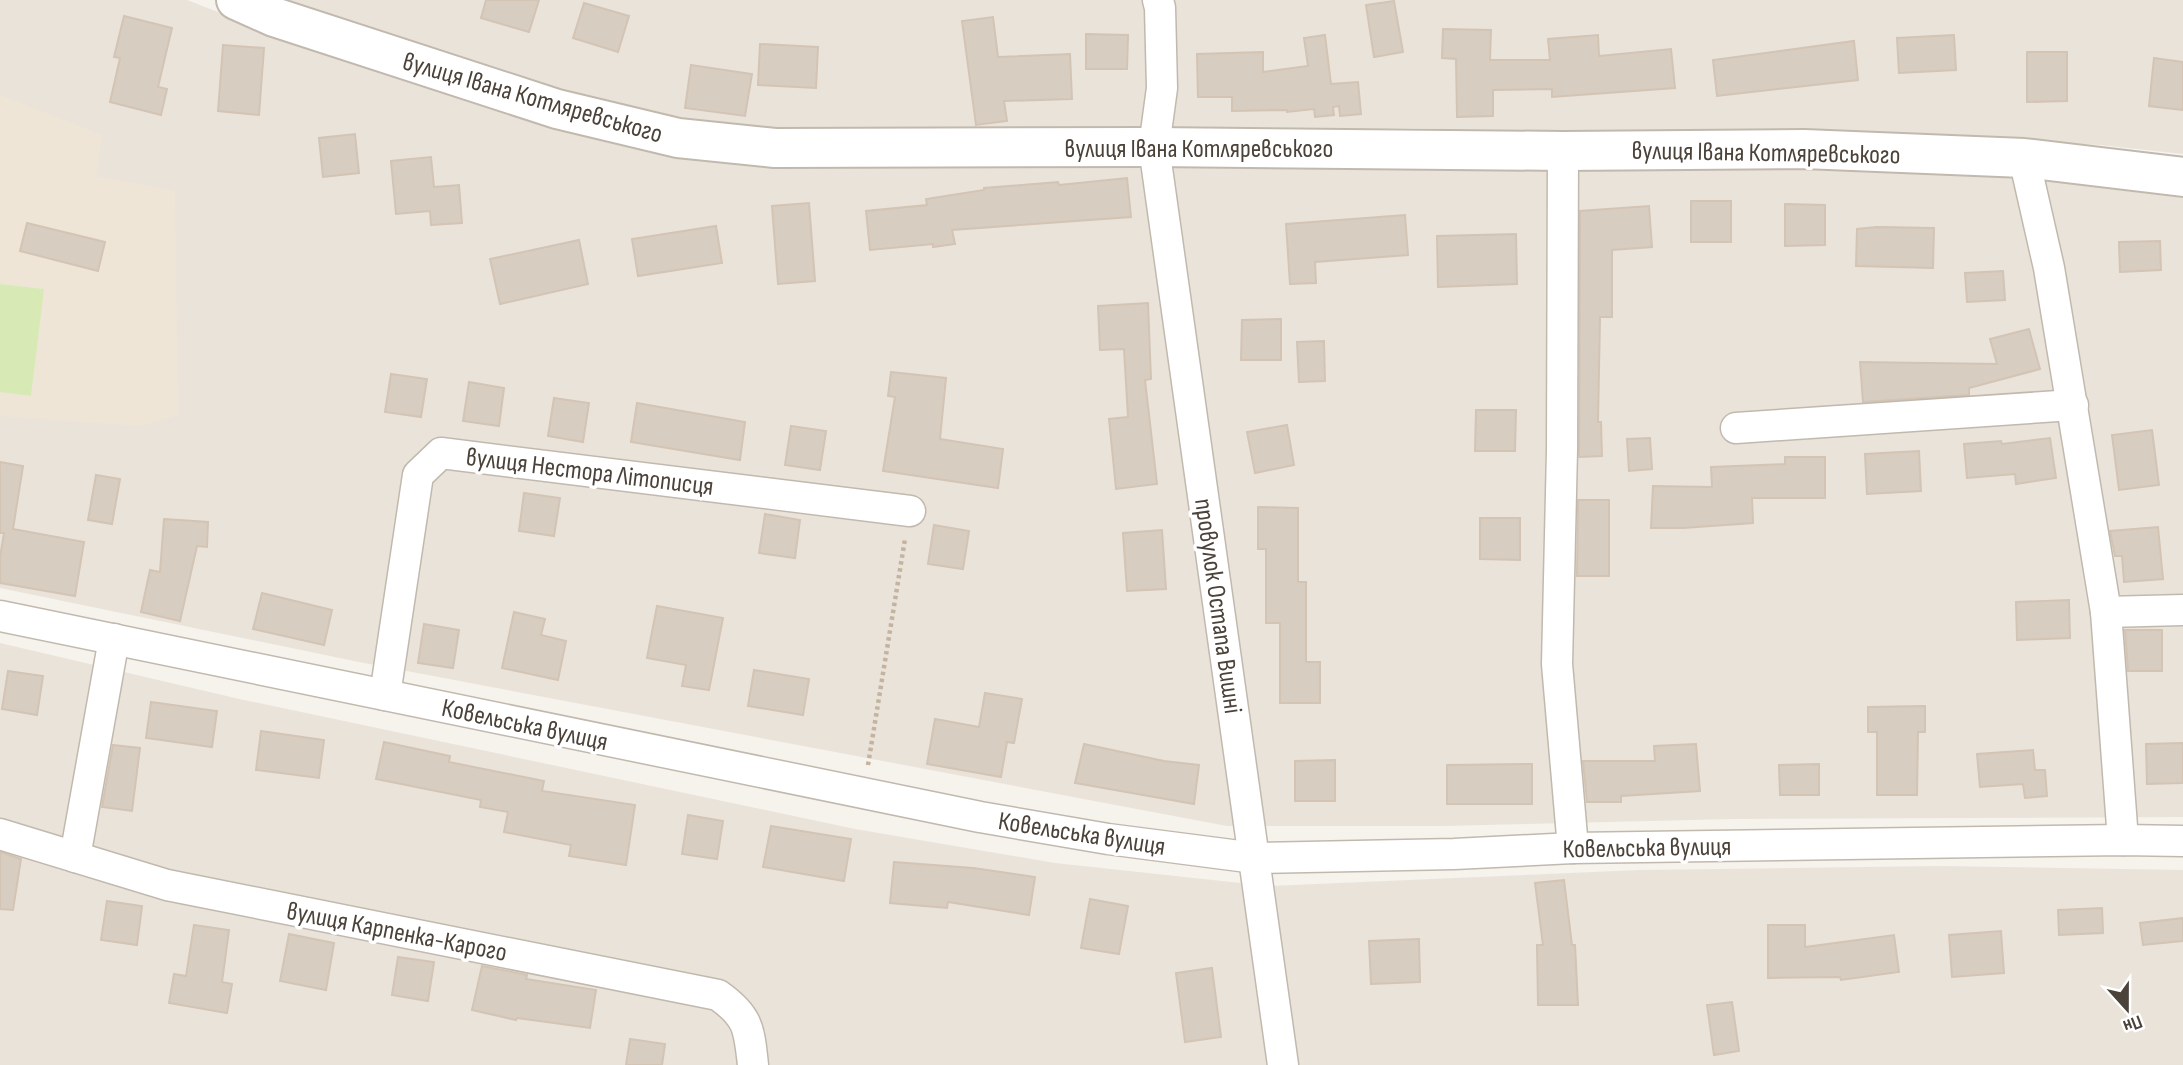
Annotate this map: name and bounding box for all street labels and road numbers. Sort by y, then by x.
street label: вулиця Івана Котляревського [399,47,666,150]
street label: вулиця Івана Котляревського [1065,134,1333,165]
street label: вулиця Івана Котляревського [1631,136,1901,171]
street label: вулиця Нестора Літописця [464,442,715,503]
street label: провулок Остапа Вишні [1187,497,1248,716]
street label: Ковельська вулиця [439,693,610,758]
street label: Ковельська вулиця [996,806,1168,863]
street label: Ковельська вулиця [1562,832,1732,865]
street label: вулиця Карпенка-Карого [284,896,509,969]

